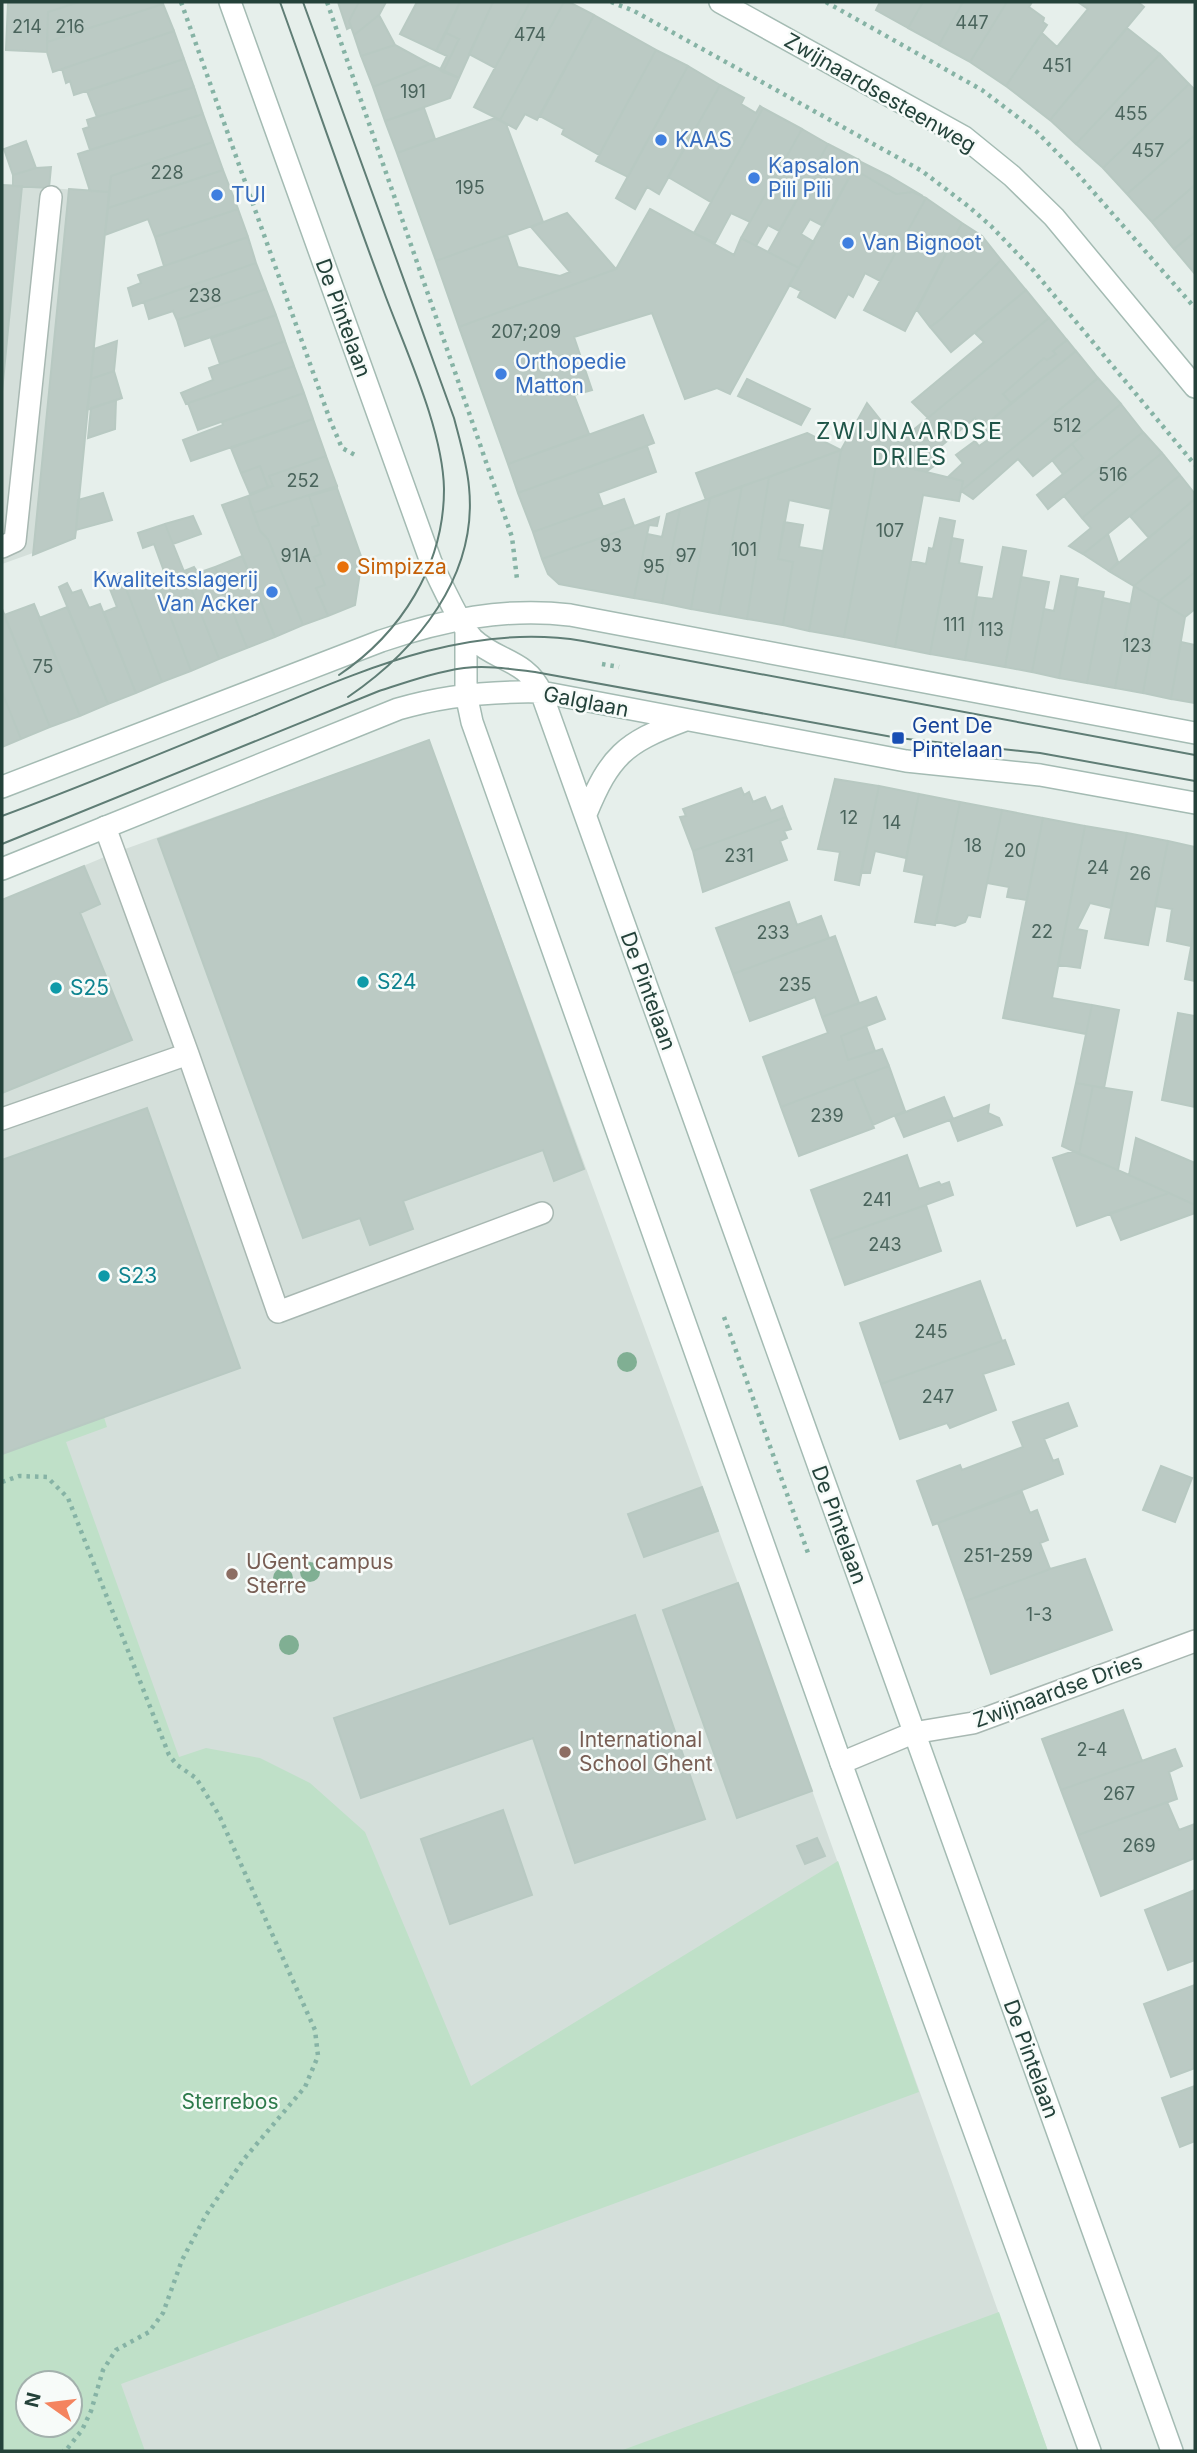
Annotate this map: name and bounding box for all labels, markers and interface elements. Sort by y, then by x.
house number: 447 [955,12,989,33]
house number: 214 [12,16,42,37]
house number: 216 [55,16,85,37]
house number: 474 [514,24,546,45]
street label: Zwijnaardsesteenweg [780,28,980,158]
house number: 451 [1042,55,1072,76]
house number: 191 [400,81,426,102]
house number: 455 [1114,103,1148,124]
place label: KAAS [675,127,732,152]
marker: KAAS [653,132,669,148]
house number: 457 [1132,140,1164,161]
place label: Kapsalon Pili Pili [768,153,860,202]
house number: 228 [150,162,184,183]
marker: Kapsalon Pili Pili [746,170,762,186]
house number: 195 [455,177,485,198]
place label: TUI [231,182,266,207]
marker: TUI [209,187,225,203]
place label: Van Bignoot [862,230,982,255]
marker: Van Bignoot [840,235,856,251]
street label: De Pintelaan [310,255,376,380]
house number: 238 [188,285,222,306]
house number: 207;209 [491,321,561,342]
place label: Orthopedie Matton [515,349,626,398]
marker: Orthopedie Matton [493,366,509,382]
house number: 512 [1052,415,1082,436]
district label: ZWIJNAARDSE DRIES [816,417,1004,471]
house number: 516 [1098,464,1128,485]
house number: 252 [287,470,319,491]
house number: 107 [876,520,904,541]
house number: 93 [600,535,622,556]
house number: 101 [731,539,757,560]
house number: 91A [281,545,311,566]
house number: 97 [676,545,697,566]
place label: Simpizza [357,554,447,579]
house number: 95 [643,556,665,577]
marker: Simpizza [335,559,351,575]
place label: Kwaliteitsslagerij Van Acker [93,567,258,616]
marker: Kwaliteitsslagerij Van Acker [264,584,280,600]
house number: 111 [943,614,965,635]
house number: 113 [978,619,1004,640]
house number: 123 [1122,635,1152,656]
house number: 75 [33,656,53,677]
street label: Galglaan [541,681,631,722]
place label: Gent De Pintelaan [912,713,1003,762]
marker: Gent De Pintelaan [890,730,906,746]
house number: 12 [840,807,858,828]
house number: 14 [883,812,901,833]
house number: 18 [964,835,982,856]
house number: 20 [1004,840,1026,861]
house number: 231 [724,845,754,866]
house number: 24 [1087,857,1109,878]
house number: 26 [1129,863,1151,884]
house number: 22 [1031,921,1053,942]
house number: 233 [756,922,790,943]
street label: De Pintelaan [615,928,681,1053]
place label: S24 [377,969,417,994]
marker: S24 [355,974,371,990]
house number: 235 [778,974,812,995]
place label: S25 [70,975,109,1000]
marker: S25 [48,980,64,996]
house number: 239 [810,1105,844,1126]
house number: 241 [862,1189,892,1210]
house number: 243 [868,1234,902,1255]
place label: S23 [118,1263,157,1288]
marker: S23 [96,1268,112,1284]
house number: 245 [914,1321,948,1342]
house number: 247 [922,1386,954,1407]
street label: De Pintelaan [806,1462,872,1587]
house number: 251-259 [963,1545,1033,1566]
place label: UGent campus Sterre [246,1549,393,1598]
marker: UGent campus Sterre [224,1566,240,1582]
house number: 1-3 [1026,1604,1052,1625]
street label: Zwijnaardse Dries [970,1648,1146,1733]
place label: International School Ghent [579,1727,713,1776]
house number: 2-4 [1077,1739,1107,1760]
marker: International School Ghent [557,1744,573,1760]
house number: 267 [1103,1783,1135,1804]
house number: 269 [1122,1835,1156,1856]
street label: De Pintelaan [998,1996,1064,2121]
park label: Sterrebos [182,2089,278,2114]
north arrow [14,2369,84,2439]
text: N [20,2390,46,2410]

